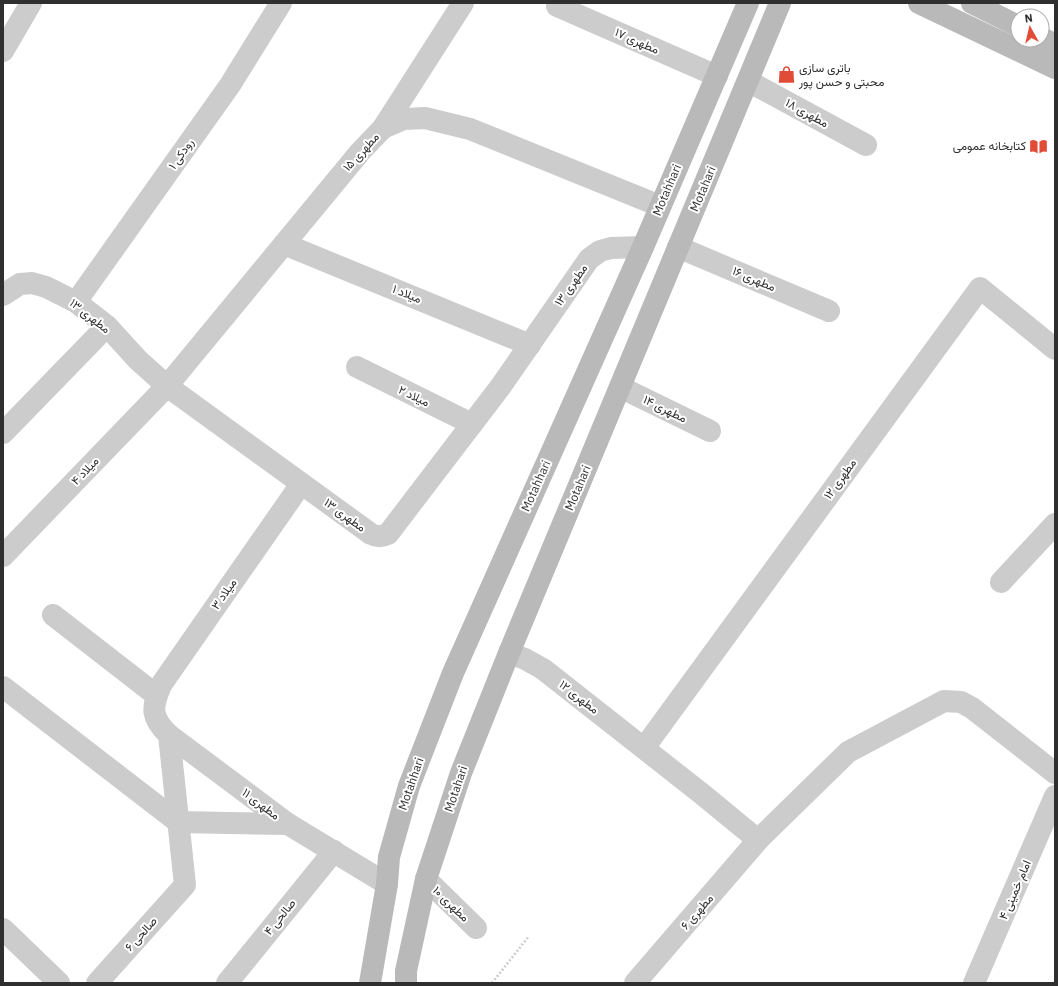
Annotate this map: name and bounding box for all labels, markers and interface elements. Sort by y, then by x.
north arrow [1010,8,1050,48]
text: N [1024,11,1034,26]
street label: مطهری ۱۷ [612,24,662,58]
place label: باتری سازی محبتی و حسن پور [798,60,884,90]
shop icon: باتری سازی محبتی و حسن پور [776,65,796,85]
street label: مطهری ۱۸ [783,95,831,131]
street label: مطهری ۱۵ [339,129,383,175]
street label: رودکی ۱ [165,135,197,173]
library icon: کتابخانه عمومی [1029,136,1049,156]
place label: کتابخانه عمومی [953,138,1026,154]
street label: Motahhari [649,162,684,218]
street label: Motahari [686,164,719,214]
street label: مطهری ۱۳ [551,261,591,309]
street label: مطهری ۱۶ [730,263,778,295]
street label: میلاد ۱ [390,281,424,306]
street label: مطهری ۱۳ [66,295,114,337]
street label: میلاد ۲ [396,382,432,409]
street label: مطهری ۱۴ [640,392,690,426]
street label: میلاد ۴ [68,453,102,488]
street label: مطهری ۱۲ [820,456,860,502]
street label: Motahhari [518,458,553,514]
street label: Motahari [561,463,594,513]
street label: مطهری ۱۳ [321,494,369,536]
street label: میلاد ۳ [208,575,240,612]
street label: مطهری ۱۲ [556,676,602,718]
street label: Motahhari [395,756,426,812]
street label: Motahari [441,764,470,814]
street label: مطهری ۱۱ [239,785,283,823]
street label: امام خمینی ۴ [995,858,1035,922]
street label: مطهری ۱۰ [429,883,473,925]
street label: مطهری ۶ [677,891,717,933]
street label: صالحی ۴ [260,896,300,938]
street label: صالحی ۶ [121,913,161,955]

